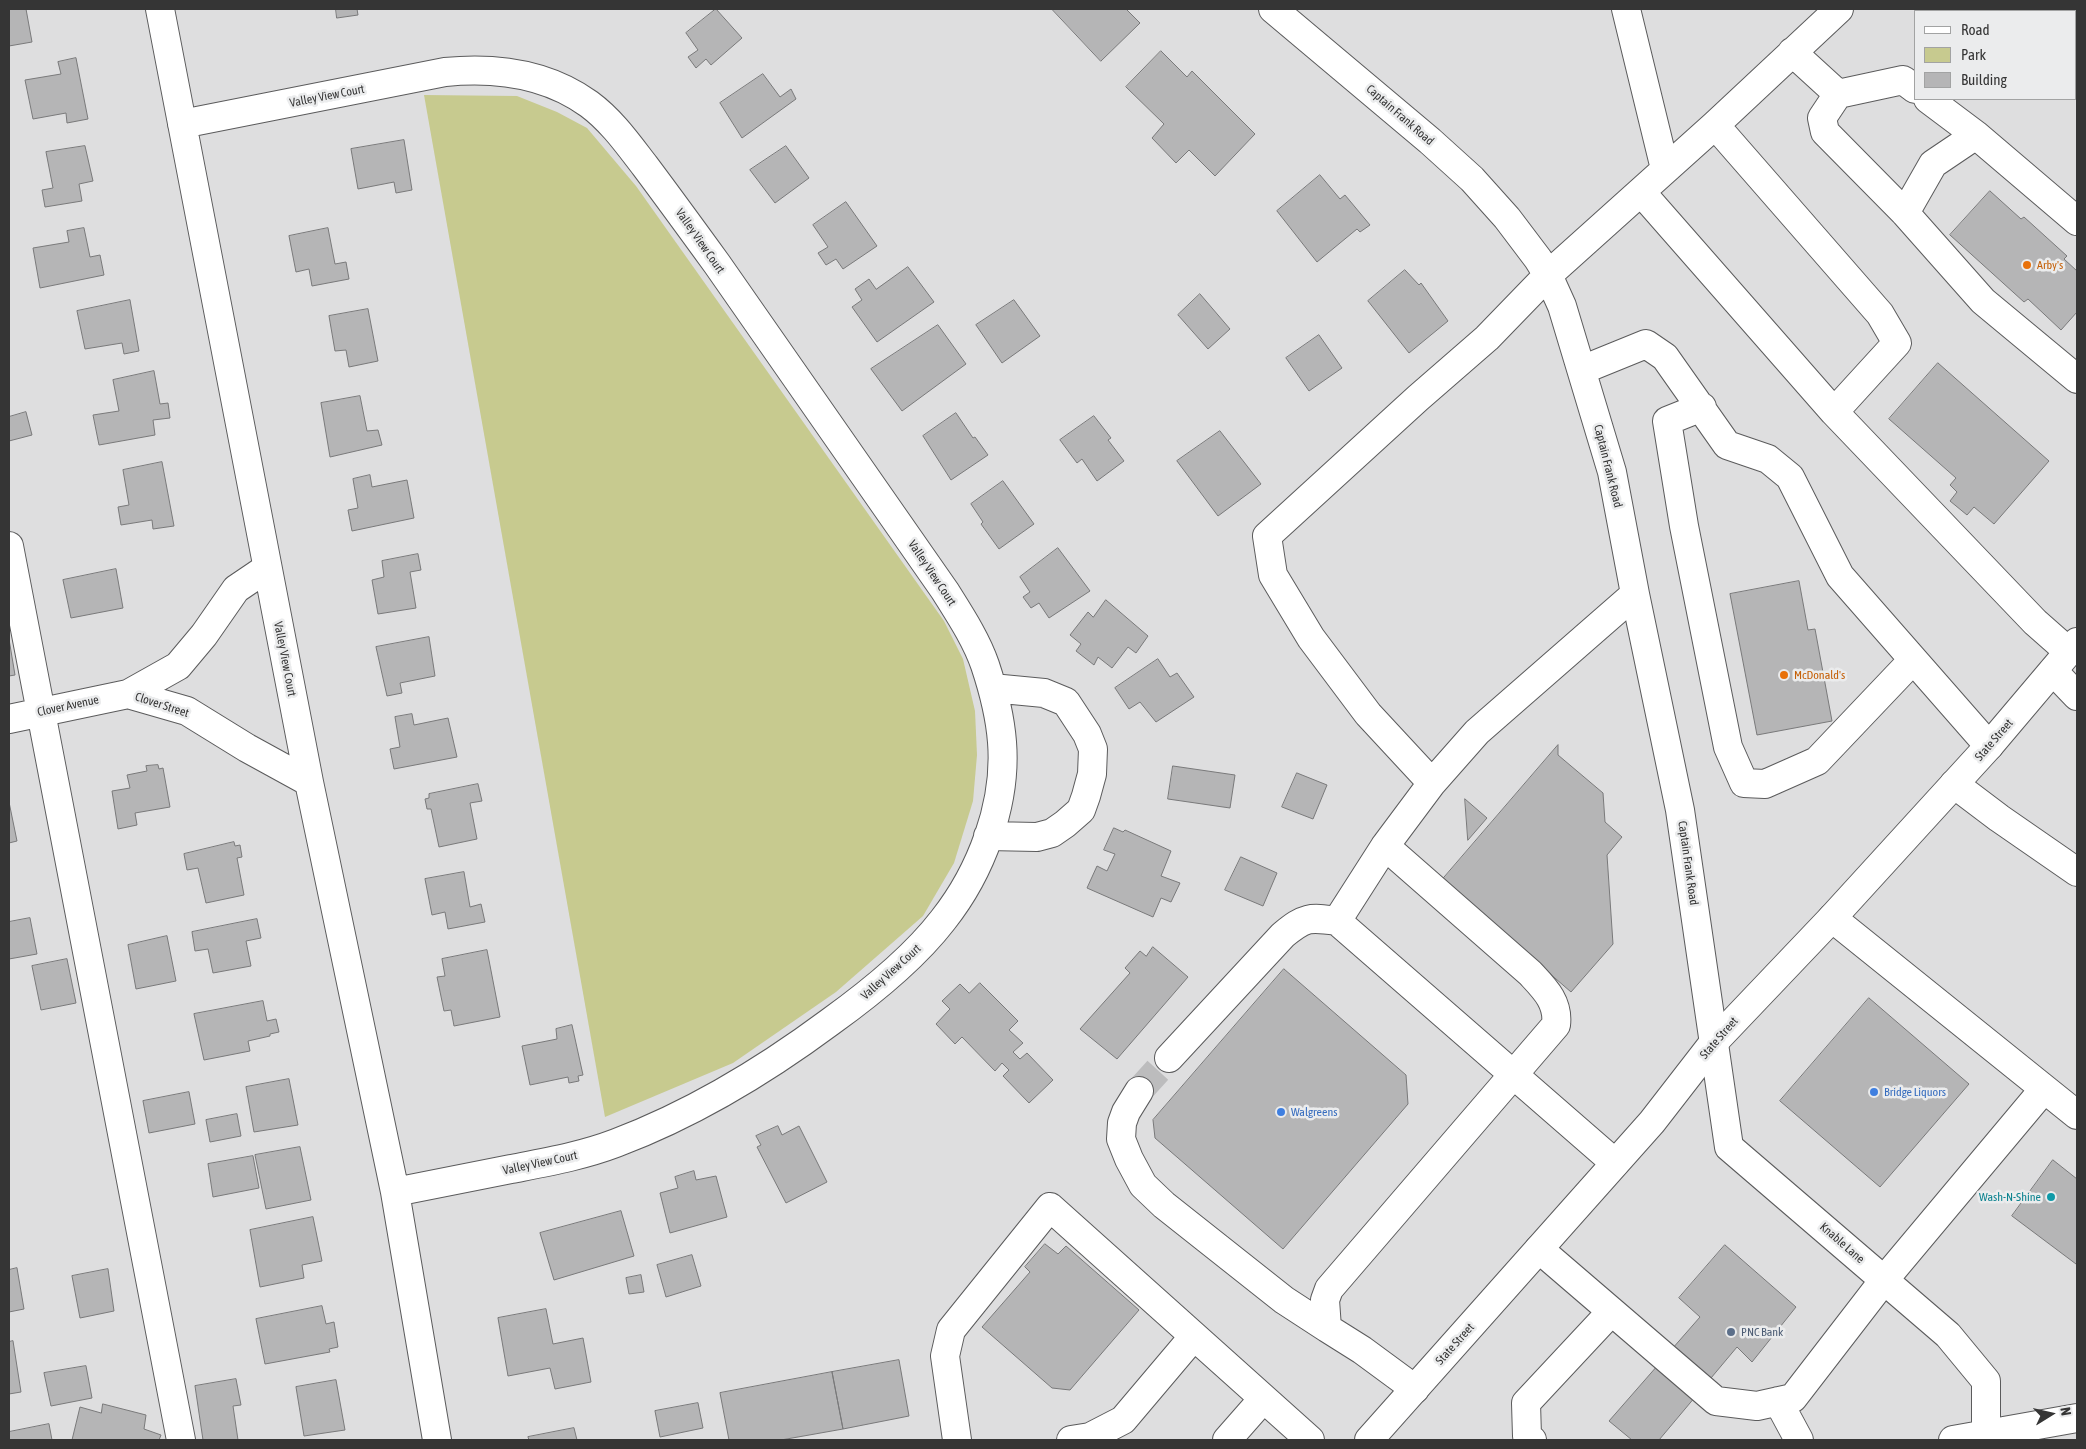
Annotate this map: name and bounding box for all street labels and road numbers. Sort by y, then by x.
street label: Valley View Court [288,82,366,110]
street label: Captain Frank Road [1363,82,1437,148]
street label: Valley View Court [672,206,728,276]
street label: Captain Frank Road [1591,423,1625,509]
street label: Valley View Court [905,538,959,608]
street label: Valley View Court [271,620,299,698]
street label: Clover Street [133,690,191,720]
street label: Clover Avenue [36,692,100,720]
street label: State Street [1972,716,2016,764]
street label: Captain Frank Road [1675,820,1701,906]
street label: Valley View Court [858,941,924,1003]
street label: State Street [1697,1014,1741,1062]
street label: Valley View Court [501,1148,579,1178]
street label: Knable Lane [1817,1220,1867,1266]
street label: State Street [1433,1320,1477,1368]

